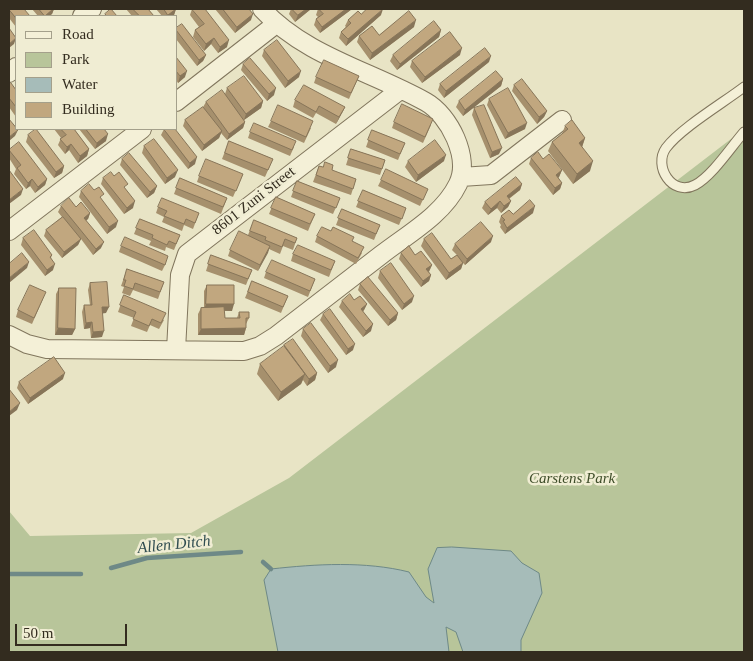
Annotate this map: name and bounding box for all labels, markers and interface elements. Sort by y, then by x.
legend [15,15,178,130]
text: Road [62,26,94,42]
text: Park [62,51,90,67]
text: Water [62,76,97,92]
text: Building [62,101,115,117]
street label: 8601 Zuni Street [209,163,299,239]
park label: Carstens Park [529,470,615,488]
water label: Allen Ditch [137,532,211,558]
scale bar [18,614,130,646]
text: 50 m [23,625,53,641]

